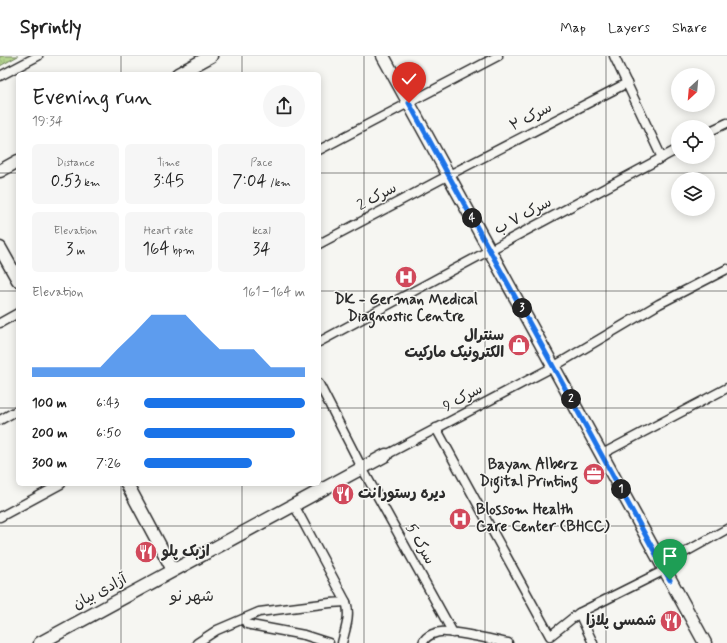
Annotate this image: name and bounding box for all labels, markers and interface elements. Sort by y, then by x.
text: Sprintly [20,15,81,40]
text: Map [560,19,586,37]
text: Layers [608,19,650,37]
text: Share [672,19,707,37]
pin [392,62,426,103]
icon: check [398,68,420,90]
north arrow [671,68,715,112]
map controls [671,68,715,216]
text: Evening run [32,84,152,112]
button: share [263,85,305,127]
street label: سرک ۲ [506,98,556,136]
text: 19:34 [32,113,63,130]
button: locate [671,120,715,164]
text: Distance [56,156,95,170]
text: Time [157,156,180,170]
text: Pace [251,156,272,170]
text: 0.53 [51,170,81,192]
text: 3:45 [153,170,184,192]
text: 7:04 [232,170,267,192]
button: layers [671,172,715,216]
text: km [81,176,100,190]
text: /km [267,176,291,190]
street label: سرک 2 [354,178,400,216]
street label: سرک ۷ ب [491,192,555,240]
pin: 4 [462,208,482,228]
text: 4 [469,211,475,225]
text: Elevation [54,224,97,238]
text: Heart rate [144,224,193,238]
text: kcal [252,224,271,238]
text: 3 [66,238,73,260]
text: 164 [142,238,169,260]
text: 34 [252,238,271,260]
text: m [73,244,85,258]
text: bpm [169,244,195,258]
hospital icon: DK - German Medical Diagnostic Centre [393,264,419,290]
text: Elevation [32,284,83,301]
text: 161–164 m [242,284,305,301]
place label: DK - German Medical Diagnostic Centre [334,290,478,329]
pin: 3 [512,298,532,318]
text: 3 [520,301,524,315]
place label: سنترال الکترونیک مارکیت [405,326,504,363]
shop icon: سنترال الکترونیک مارکیت [506,332,532,358]
street label: سرک 9 [440,379,486,417]
pin: 2 [561,389,581,409]
text: 2 [568,392,574,406]
text: 100 m [32,395,67,412]
text: 6:43 [96,395,119,412]
text: 200 m [32,425,67,442]
text: 6:50 [96,425,121,442]
text: 300 m [32,455,67,472]
text: 7:26 [96,455,121,472]
place label: Bayan Alberz Digital Printing [479,455,578,494]
office icon: Bayan Alberz Digital Printing [581,461,607,487]
pin: 1 [611,479,631,499]
restaurant icon: دیره رستورانت [330,481,356,507]
text: 1 [619,482,623,496]
place label: دیره رستورانت [358,484,446,504]
place label: Blossom Health Care Center (BHCC) [476,500,610,537]
hospital icon: Blossom Health Care Center (BHCC) [447,506,473,532]
street label: سرک 5 [401,520,439,568]
restaurant icon: ازبک پلو [133,539,159,565]
pin [653,539,687,580]
place label: ازبک پلو [160,542,210,562]
icon: arrive [659,545,681,567]
street label: آزادی بیان [70,569,132,615]
district label: شهر نو [168,586,214,607]
restaurant icon: شمسی پلازا [658,608,684,634]
place label: شمسی پلازا [586,611,656,631]

